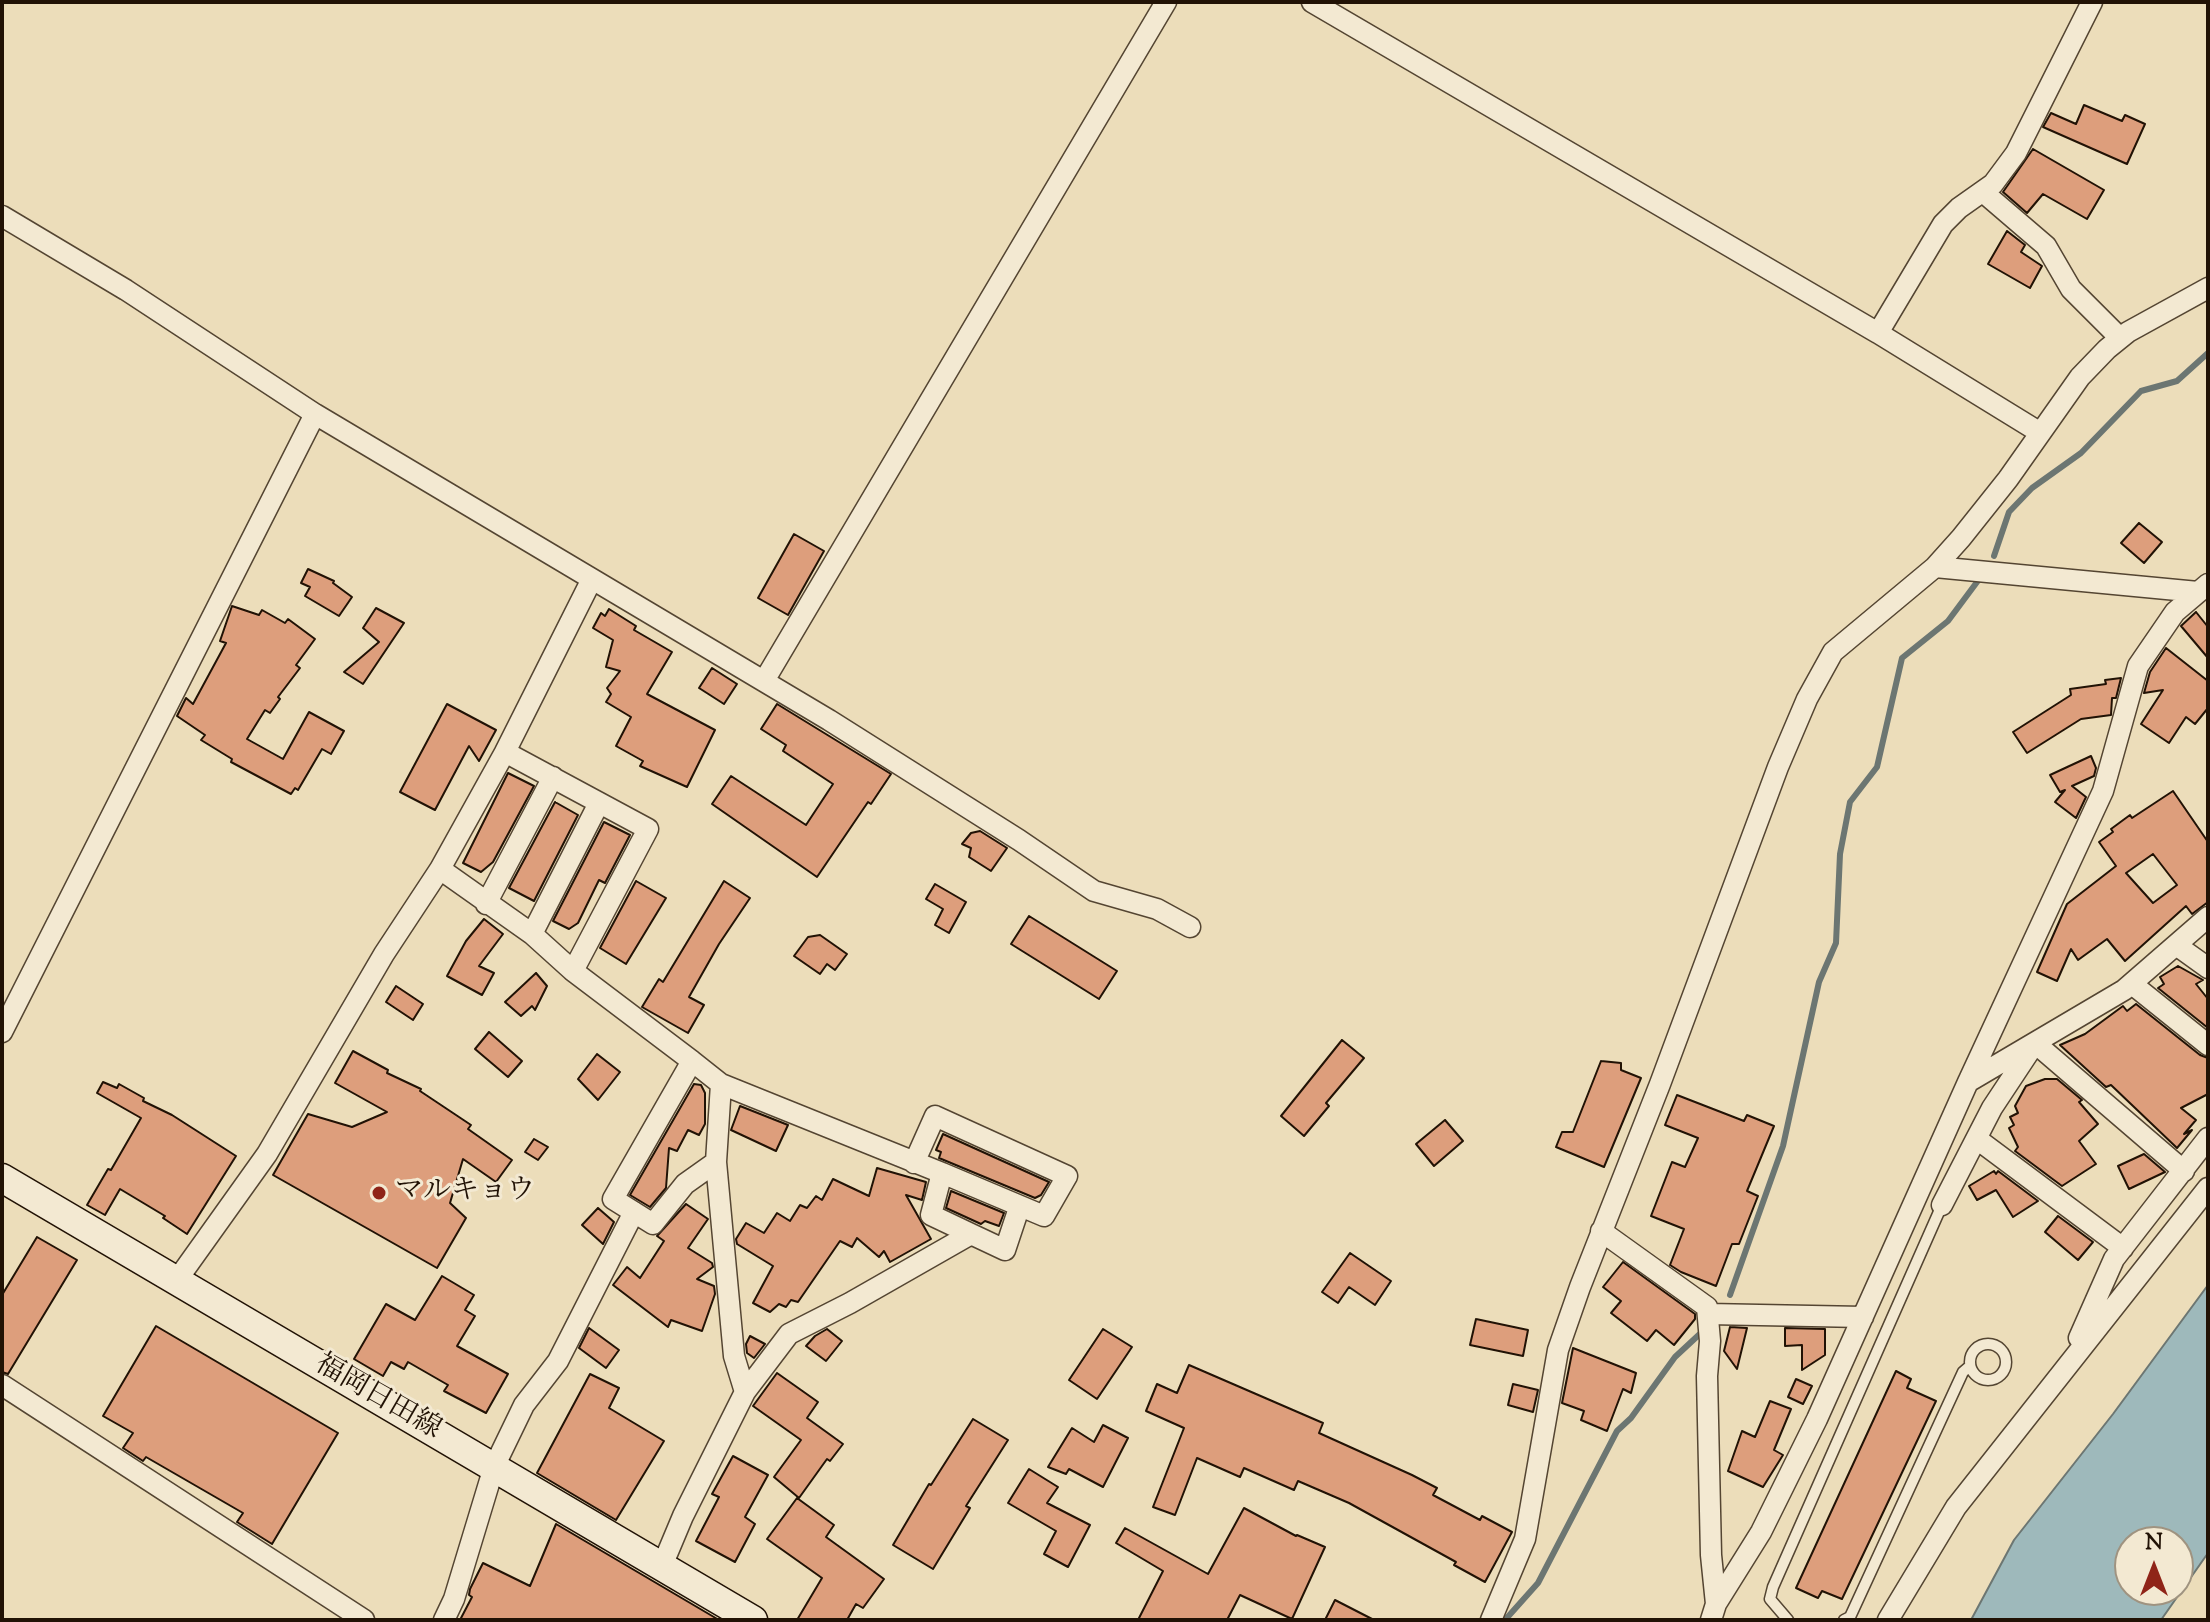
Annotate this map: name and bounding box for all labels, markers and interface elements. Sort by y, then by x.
place label: マルキョウ [395,1176,535,1210]
marker: マルキョウ [370,1184,388,1202]
street label: 福岡日田線 [308,1349,446,1449]
north arrow [2114,1526,2194,1606]
text: N [2145,1528,2163,1560]

